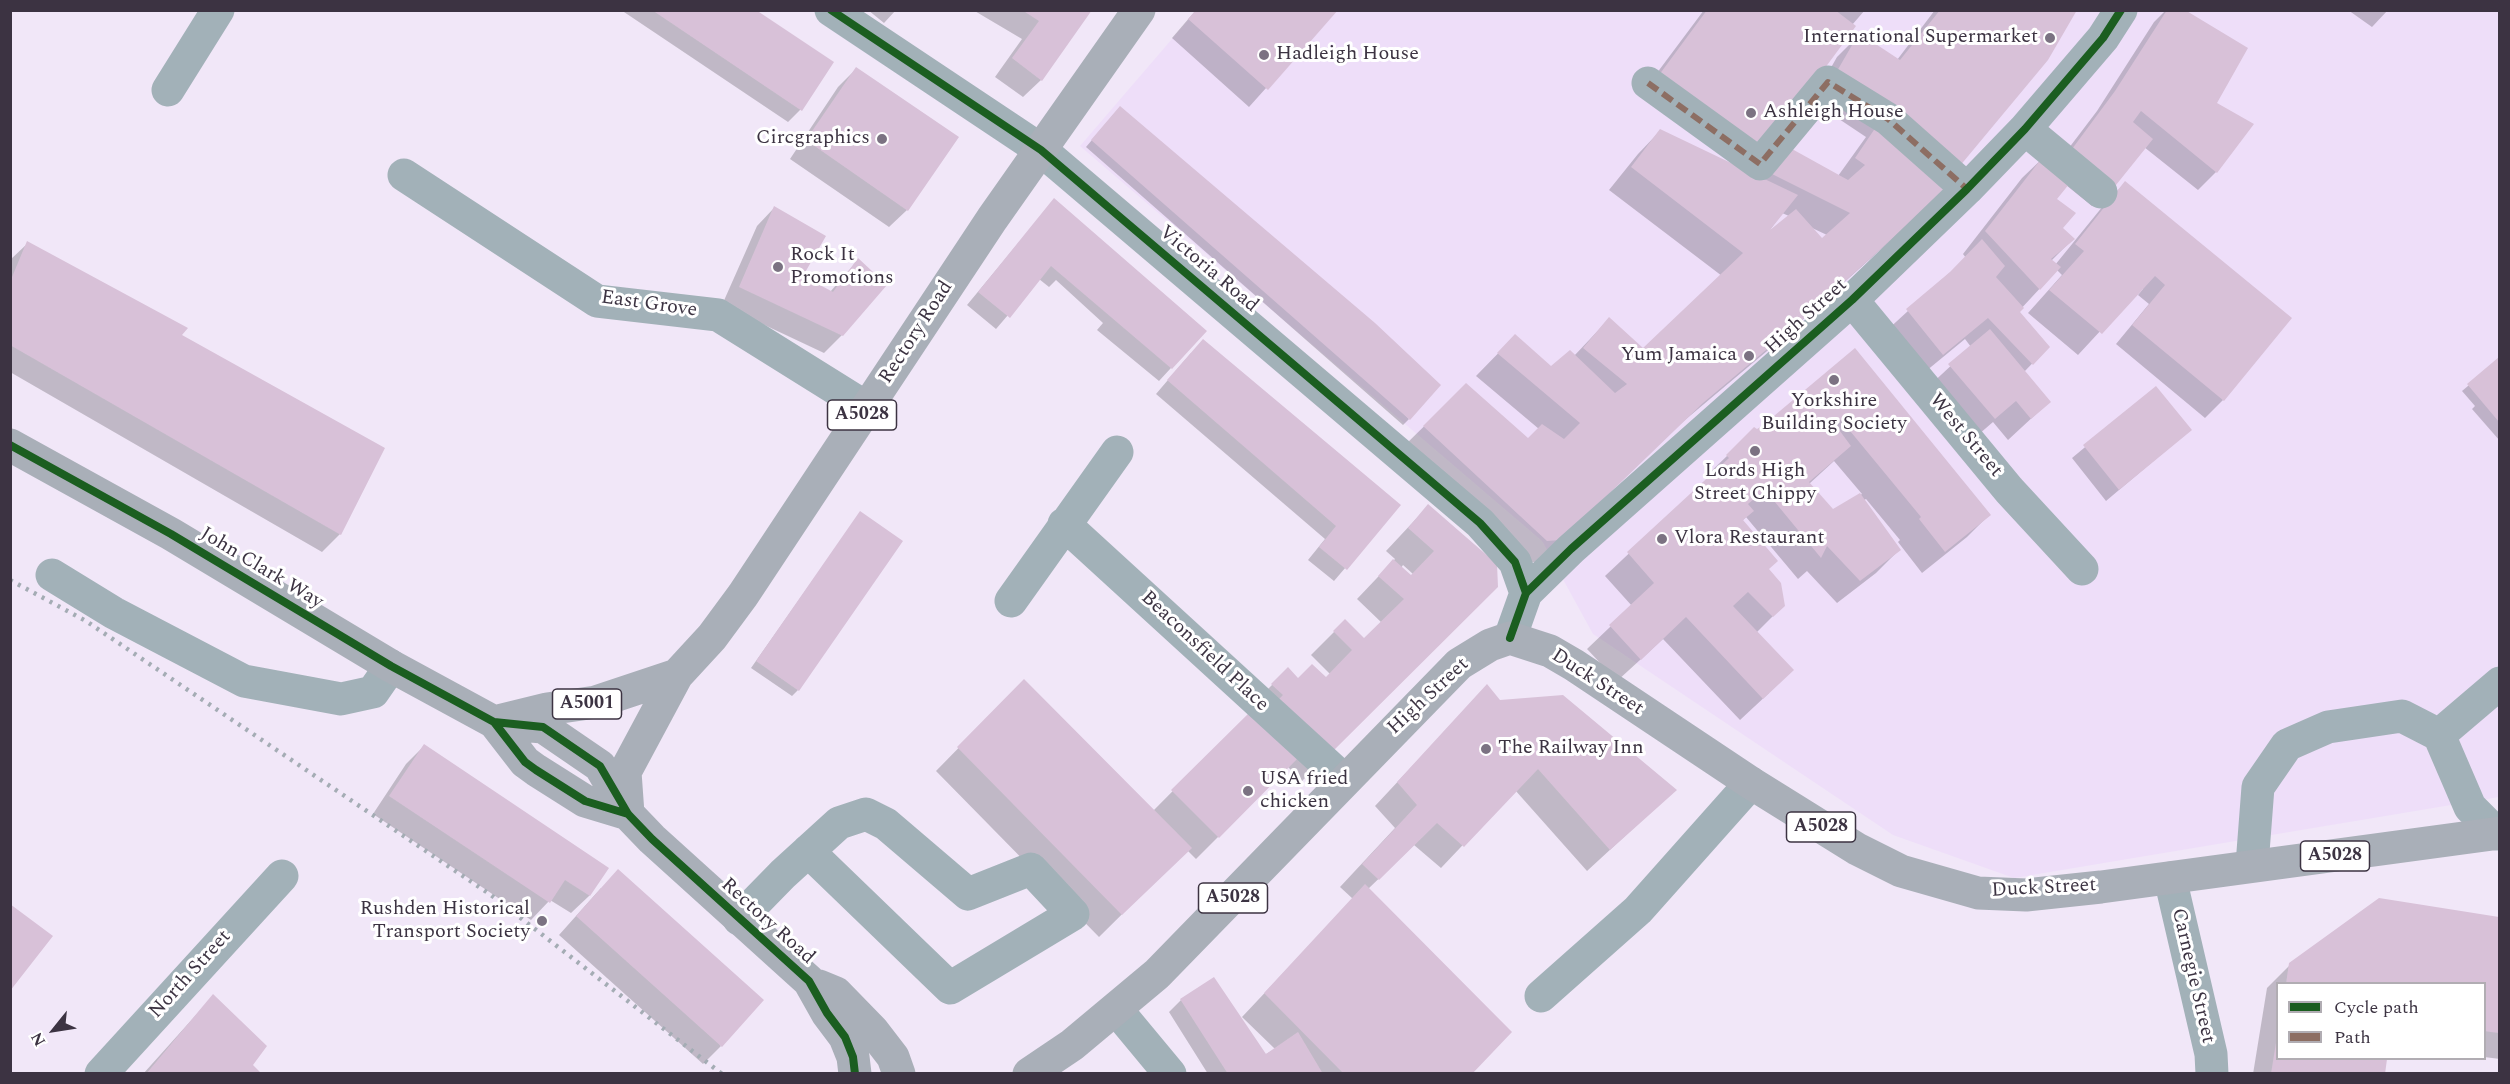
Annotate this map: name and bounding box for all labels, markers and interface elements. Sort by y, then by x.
place label: International Supermarket [1803,26,2038,50]
marker: International Supermarket [2043,31,2057,45]
place label: Hadleigh House [1276,43,1419,67]
marker: Hadleigh House [1257,48,1271,62]
place label: Ashleigh House [1763,101,1904,125]
marker: Ashleigh House [1744,106,1758,120]
place label: Circgraphics [756,127,870,151]
marker: Circgraphics [875,132,889,146]
street label: Victoria Road [1153,221,1263,319]
place label: Rock It Promotions [790,244,894,291]
marker: Rock It Promotions [771,260,785,274]
street label: High Street [1761,274,1853,360]
street label: Rectory Road [875,277,959,389]
street label: East Grove [599,286,699,324]
place label: Yum Jamaica [1621,344,1737,368]
marker: Yum Jamaica [1742,349,1756,363]
marker: Yorkshire Building Society [1827,373,1841,387]
street label: West Street [1923,389,2007,483]
place label: Yorkshire Building Society [1761,390,1907,437]
road number: A5028 [828,400,896,430]
marker: Lords High Street Chippy [1748,444,1762,458]
place label: Lords High Street Chippy [1694,460,1816,507]
street label: John Clark Way [195,523,327,615]
place label: Vlora Restaurant [1674,527,1824,551]
marker: Vlora Restaurant [1655,532,1669,546]
street label: Beaconsfield Place [1135,587,1273,717]
street label: Duck Street [1546,644,1648,722]
street label: High Street [1383,653,1475,741]
road number: A5001 [552,689,622,719]
place label: The Railway Inn [1498,737,1644,761]
marker: The Railway Inn [1479,742,1493,756]
place label: USA fried chicken [1260,768,1348,815]
marker: USA fried chicken [1241,784,1255,798]
road number: A5028 [1786,812,1856,842]
road number: A5028 [2300,841,2370,871]
street label: Rectory Road [715,874,819,970]
street label: Duck Street [1991,874,2097,904]
road number: A5028 [1198,883,1268,913]
place label: Rushden Historical Transport Society [360,898,530,945]
street label: Carnegie Street [2165,906,2219,1046]
marker: Rushden Historical Transport Society [535,914,549,928]
street label: North Street [145,926,237,1024]
legend [2276,982,2486,1060]
text: Cycle path [2334,994,2419,1021]
north arrow [24,1000,84,1060]
text: Path [2334,1024,2371,1051]
text: N [25,1027,52,1051]

